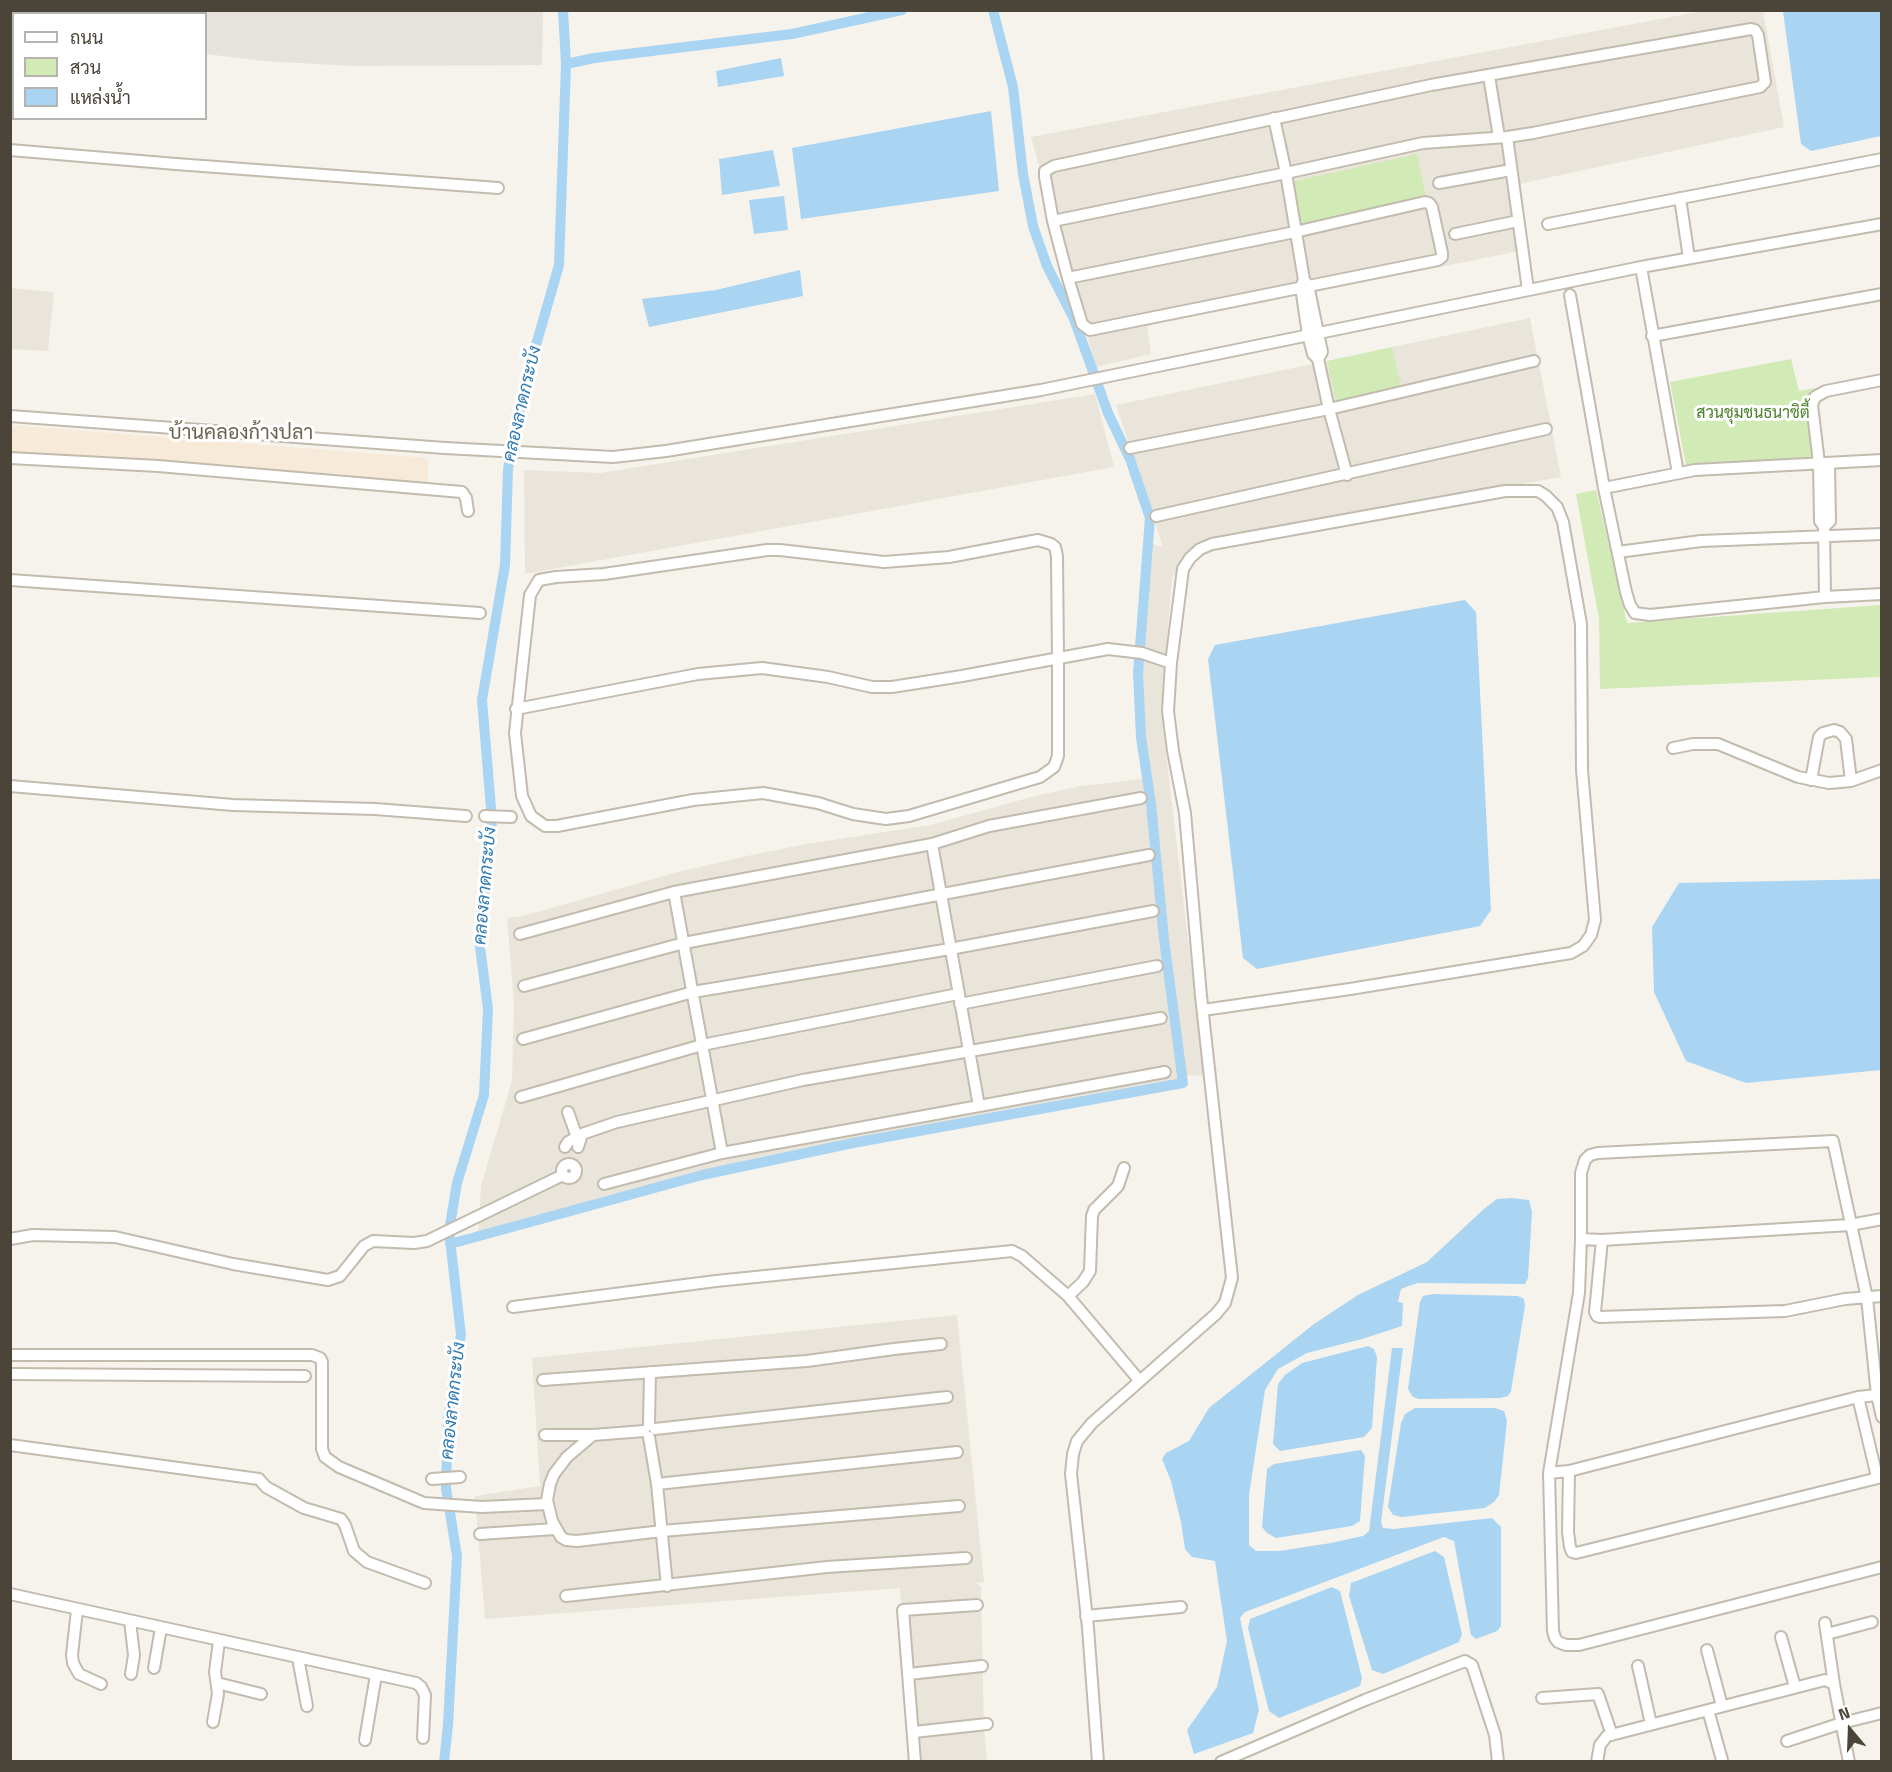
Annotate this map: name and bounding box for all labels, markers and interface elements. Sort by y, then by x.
legend [12,12,207,120]
text: ถนน [70,24,103,51]
text: สวน [70,54,101,81]
text: แหล่งน้ำ [70,84,131,111]
water label: คลองลาดกระบัง [499,344,547,464]
park label: สวนชุมชนธนาซิตี้ [1696,404,1810,424]
district label: บ้านคลองก้างปลา [169,422,313,446]
water label: คลองลาดกระบัง [470,826,502,946]
water label: คลองลาดกระบัง [437,1341,471,1461]
north arrow [1820,1700,1880,1760]
text: N [1835,1700,1853,1726]

